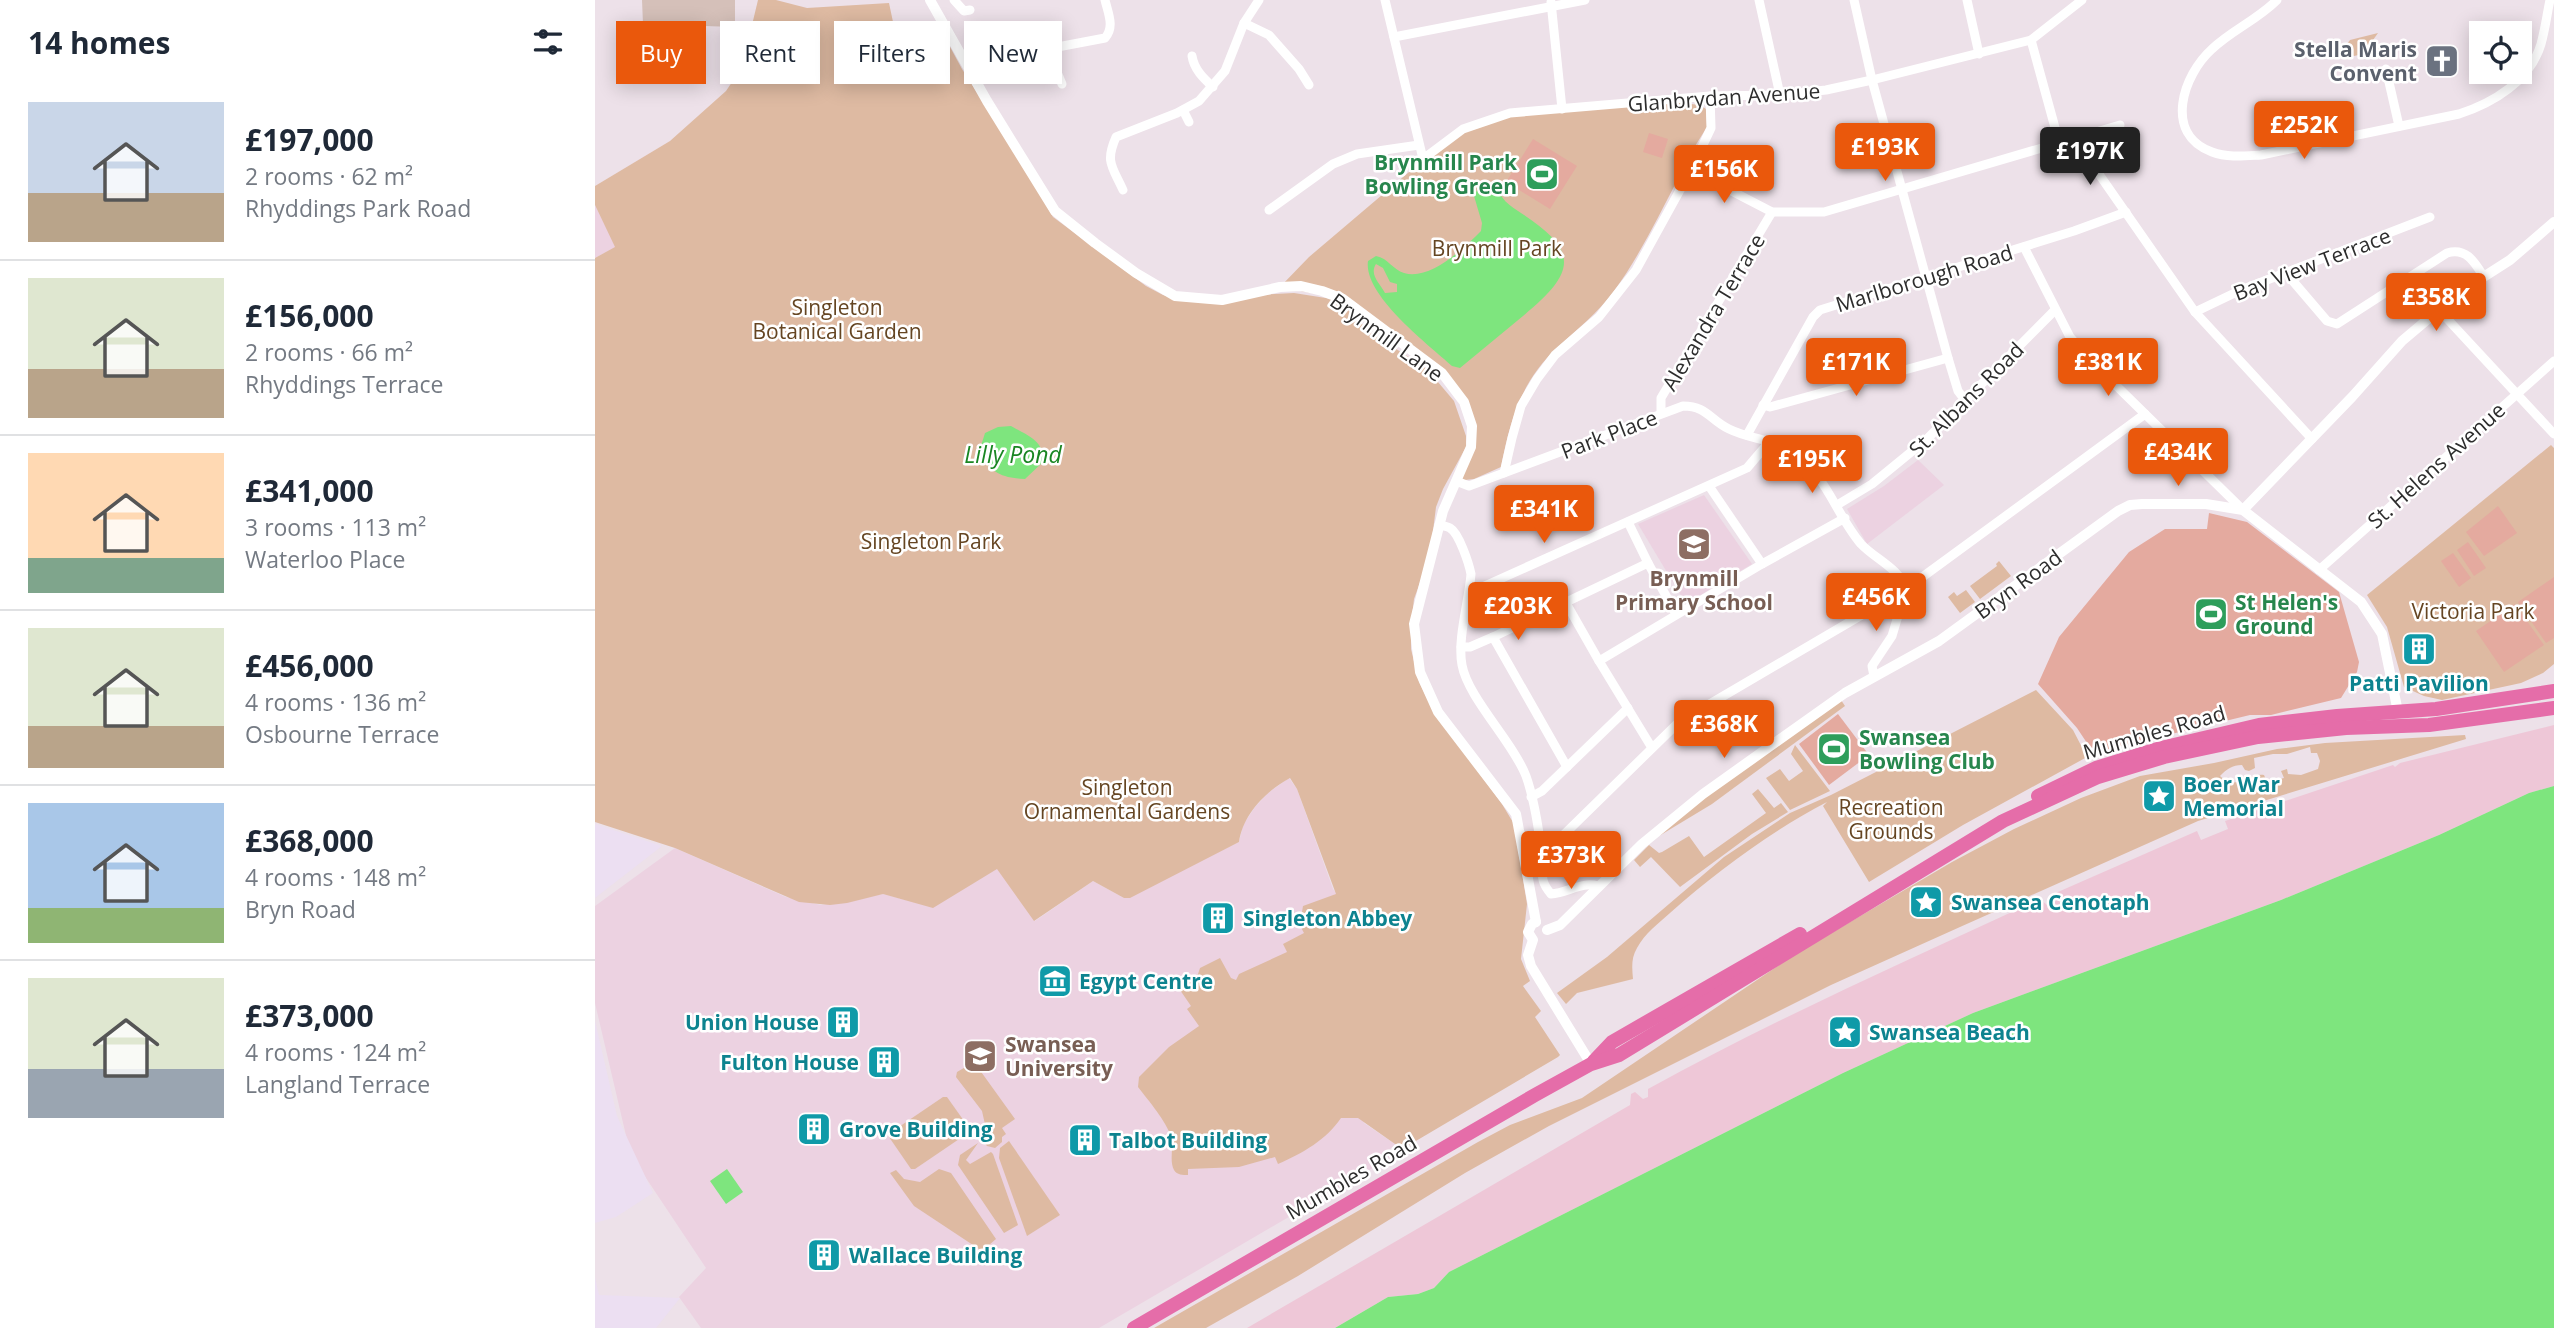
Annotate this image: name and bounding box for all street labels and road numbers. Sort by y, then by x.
street label: Glanbrydan Avenue [1627,76,1821,118]
street label: Bay View Terrace [2229,221,2395,307]
street label: Alexandra Terrace [1655,228,1771,396]
street label: Marlborough Road [1832,238,2016,318]
street label: Brynmill Lane [1325,286,1449,388]
street label: St. Albans Road [1903,336,2029,462]
street label: St. Helens Avenue [2361,396,2511,534]
street label: Park Place [1557,403,1661,465]
street label: Bryn Road [1969,543,2067,625]
street label: Mumbles Road [2080,698,2228,766]
street label: Mumbles Road [1280,1128,1422,1226]

